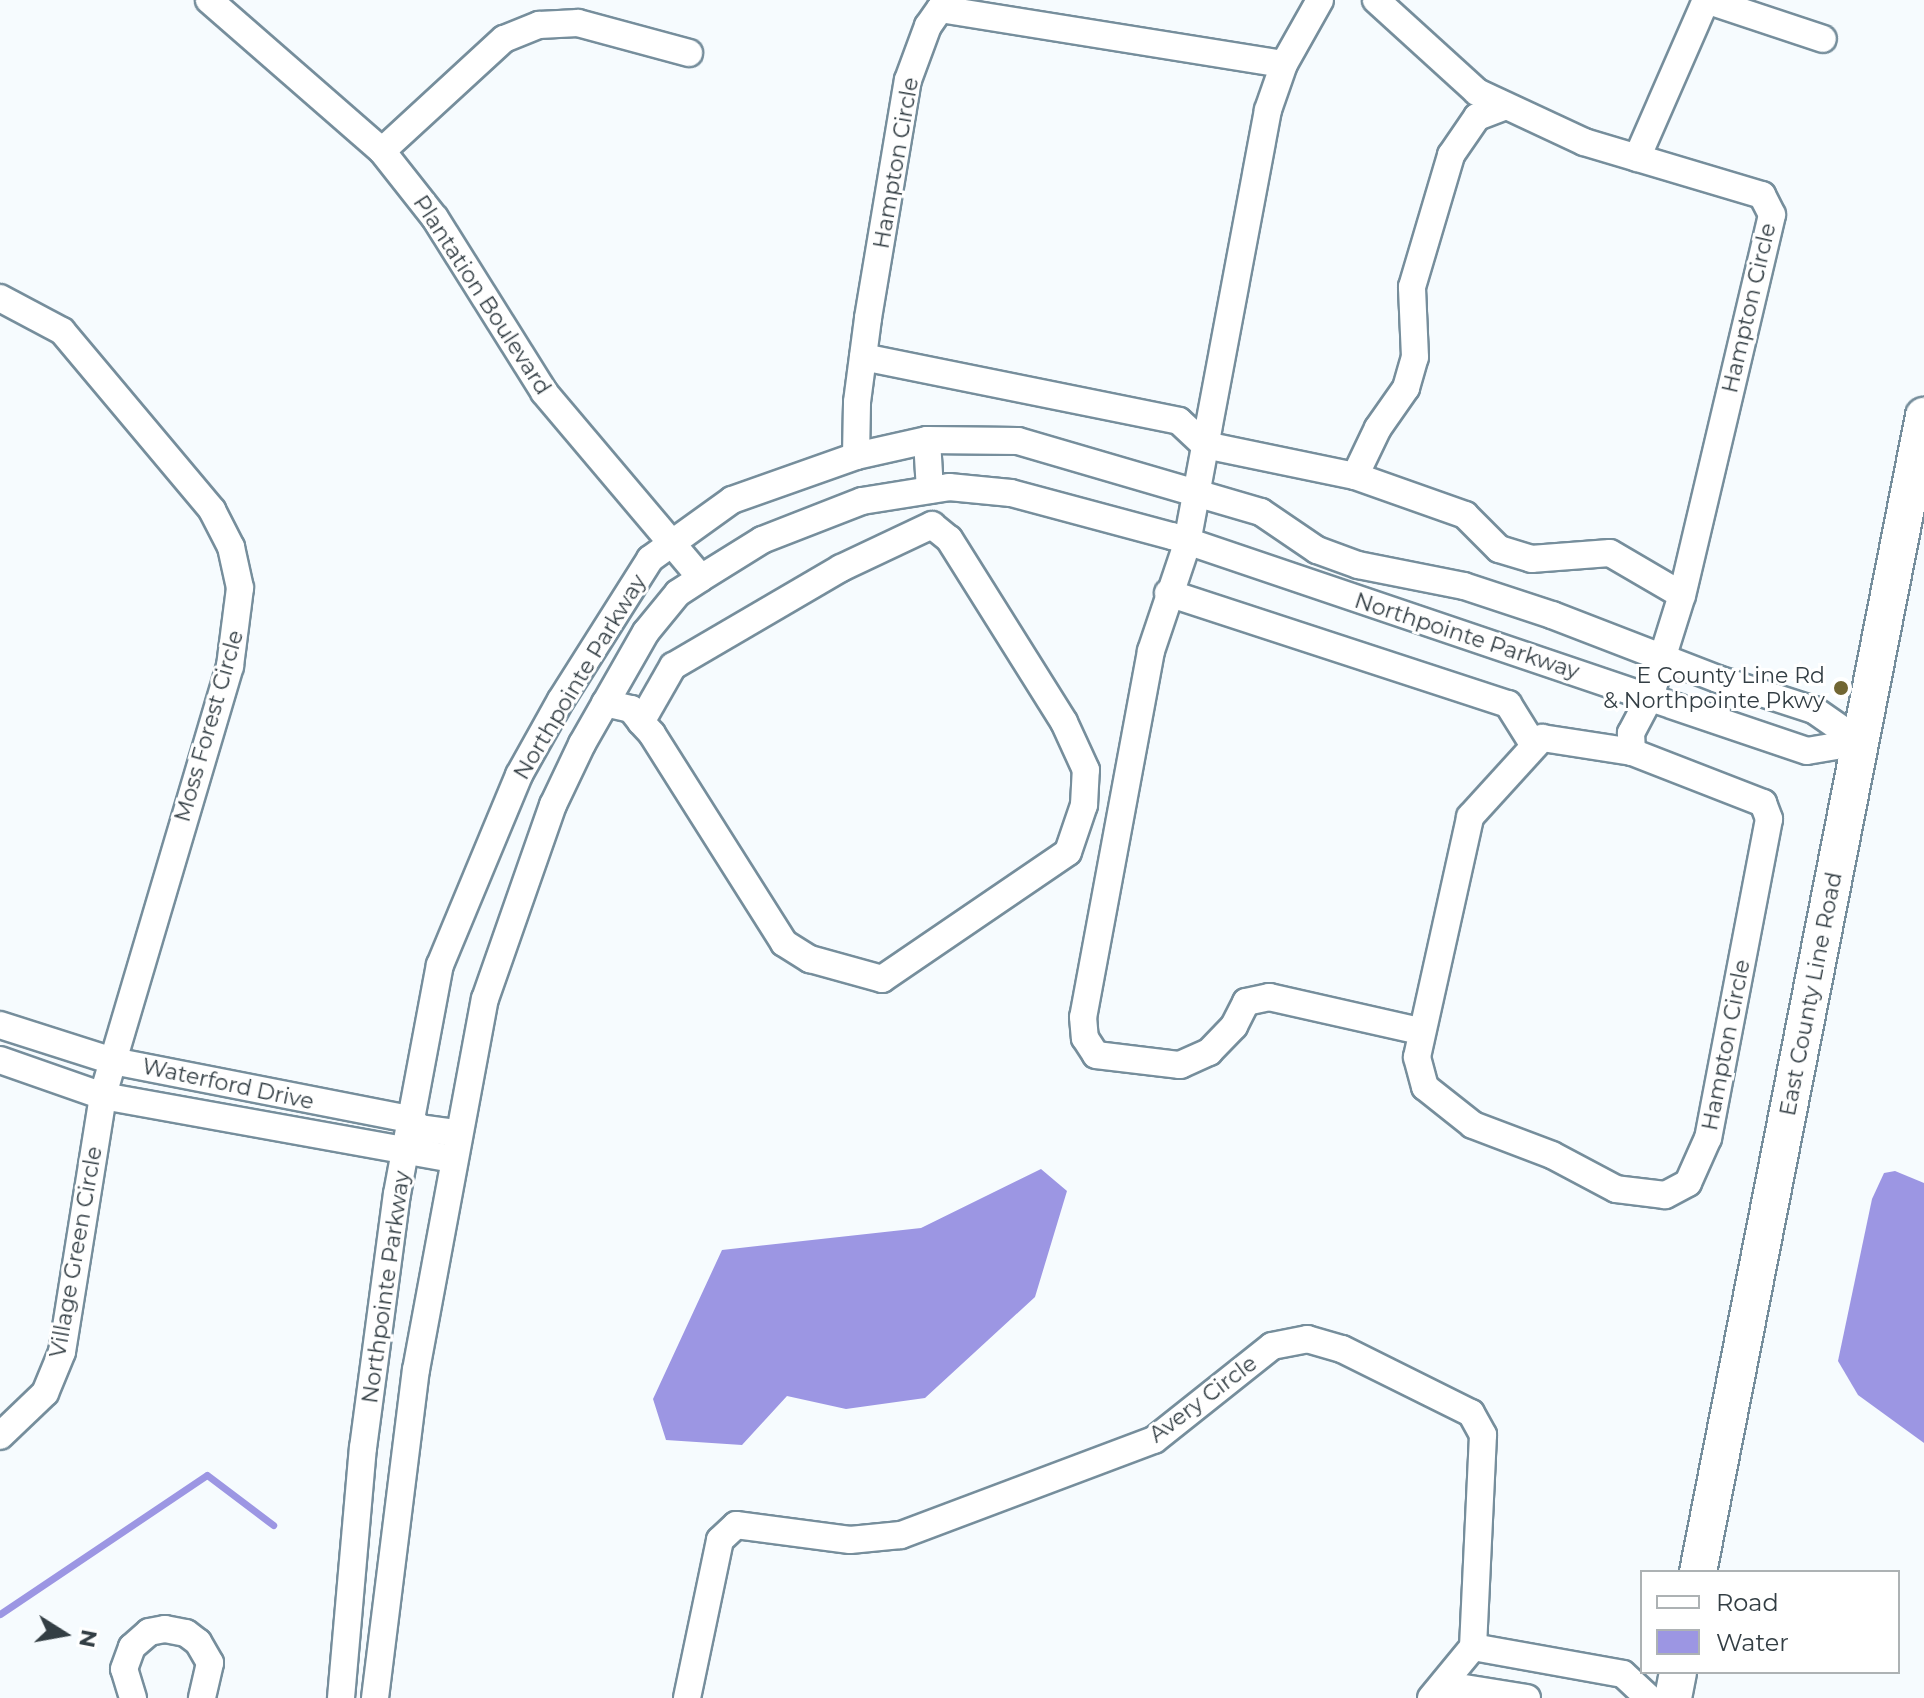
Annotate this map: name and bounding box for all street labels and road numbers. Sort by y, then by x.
street label: Hampton Circle [868,75,924,251]
street label: Plantation Boulevard [408,190,556,400]
street label: Hampton Circle [1717,220,1781,396]
street label: Northpointe Parkway [508,570,652,784]
street label: Northpointe Parkway [1351,587,1583,685]
street label: Moss Forest Circle [169,627,249,825]
street label: East County Line Road [1774,870,1848,1118]
street label: Hampton Circle [1696,957,1756,1133]
street label: Waterford Drive [140,1053,316,1115]
street label: Village Green Circle [44,1144,108,1360]
street label: Northpointe Parkway [357,1169,415,1405]
street label: Avery Circle [1144,1350,1262,1448]

